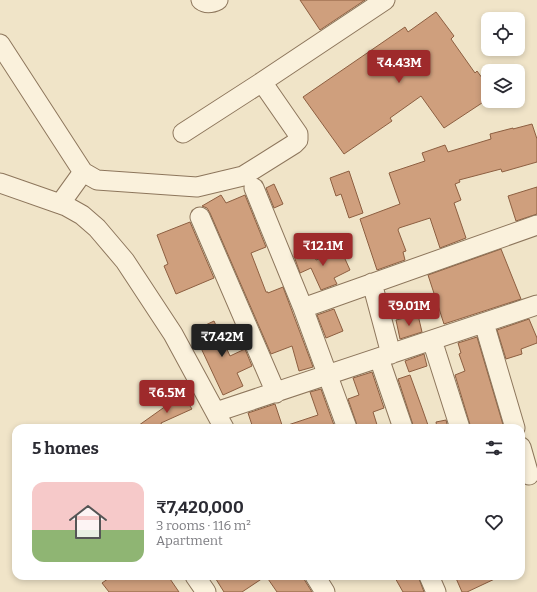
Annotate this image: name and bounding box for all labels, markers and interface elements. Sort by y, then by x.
map controls [481,12,525,108]
button: locate [481,12,525,56]
pin: ₹4.43M [366,50,432,84]
text: ₹4.43M [376,55,422,70]
button: layers [481,64,525,108]
pin: ₹12.1M [290,233,356,267]
text: ₹12.1M [303,238,343,253]
pin: ₹9.01M [376,293,442,327]
text: ₹9.01M [388,298,430,313]
pin: ₹7.42M [189,324,255,358]
text: ₹7.42M [200,329,244,344]
pin: ₹6.5M [139,380,195,414]
text: ₹6.5M [148,385,186,400]
icon: filters [483,437,505,459]
text: 5 homes [32,438,99,459]
text: ₹7,420,000 [156,497,244,518]
icon: home [64,498,112,546]
icon: heart [483,511,505,533]
text: 3 rooms · 116 m² [156,518,251,533]
text: Apartment [156,533,223,548]

